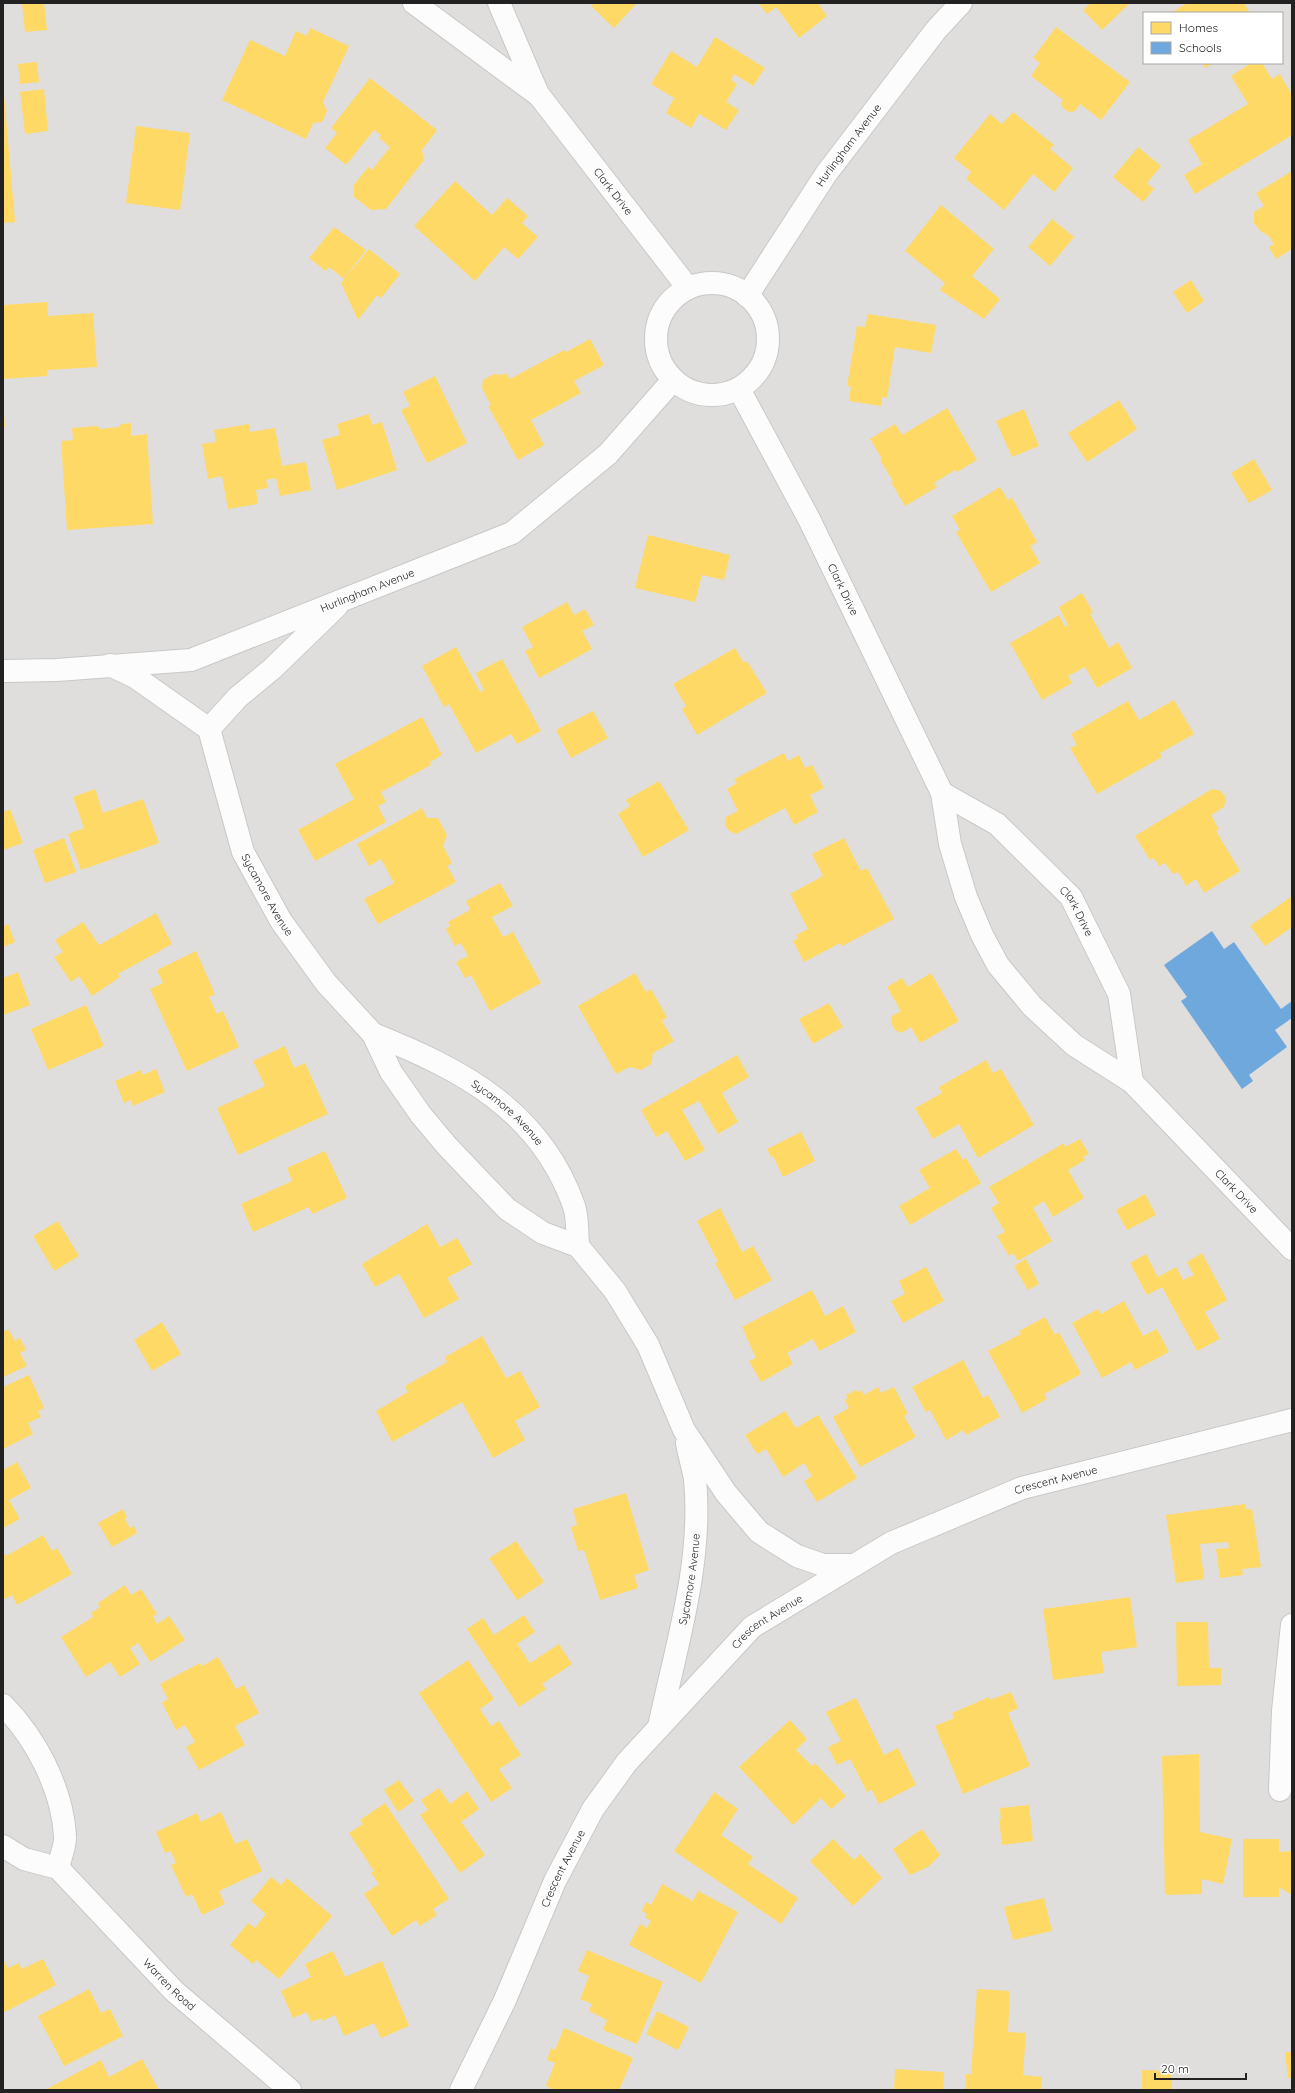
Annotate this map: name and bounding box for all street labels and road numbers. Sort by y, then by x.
street label: Hurlingham Avenue [813,101,884,189]
street label: Clark Drive [591,165,636,218]
street label: Clark Drive [825,561,862,618]
street label: Hurlingham Avenue [318,565,416,615]
street label: Sycamore Avenue [238,851,296,939]
street label: Clark Drive [1057,883,1096,939]
street label: Sycamore Avenue [469,1077,546,1148]
street label: Clark Drive [1212,1166,1261,1216]
street label: Crescent Avenue [1012,1462,1099,1497]
street label: Sycamore Avenue [675,1533,703,1626]
street label: Crescent Avenue [728,1591,805,1652]
street label: Crescent Avenue [538,1827,588,1909]
street label: Warren Road [140,1956,199,2013]

